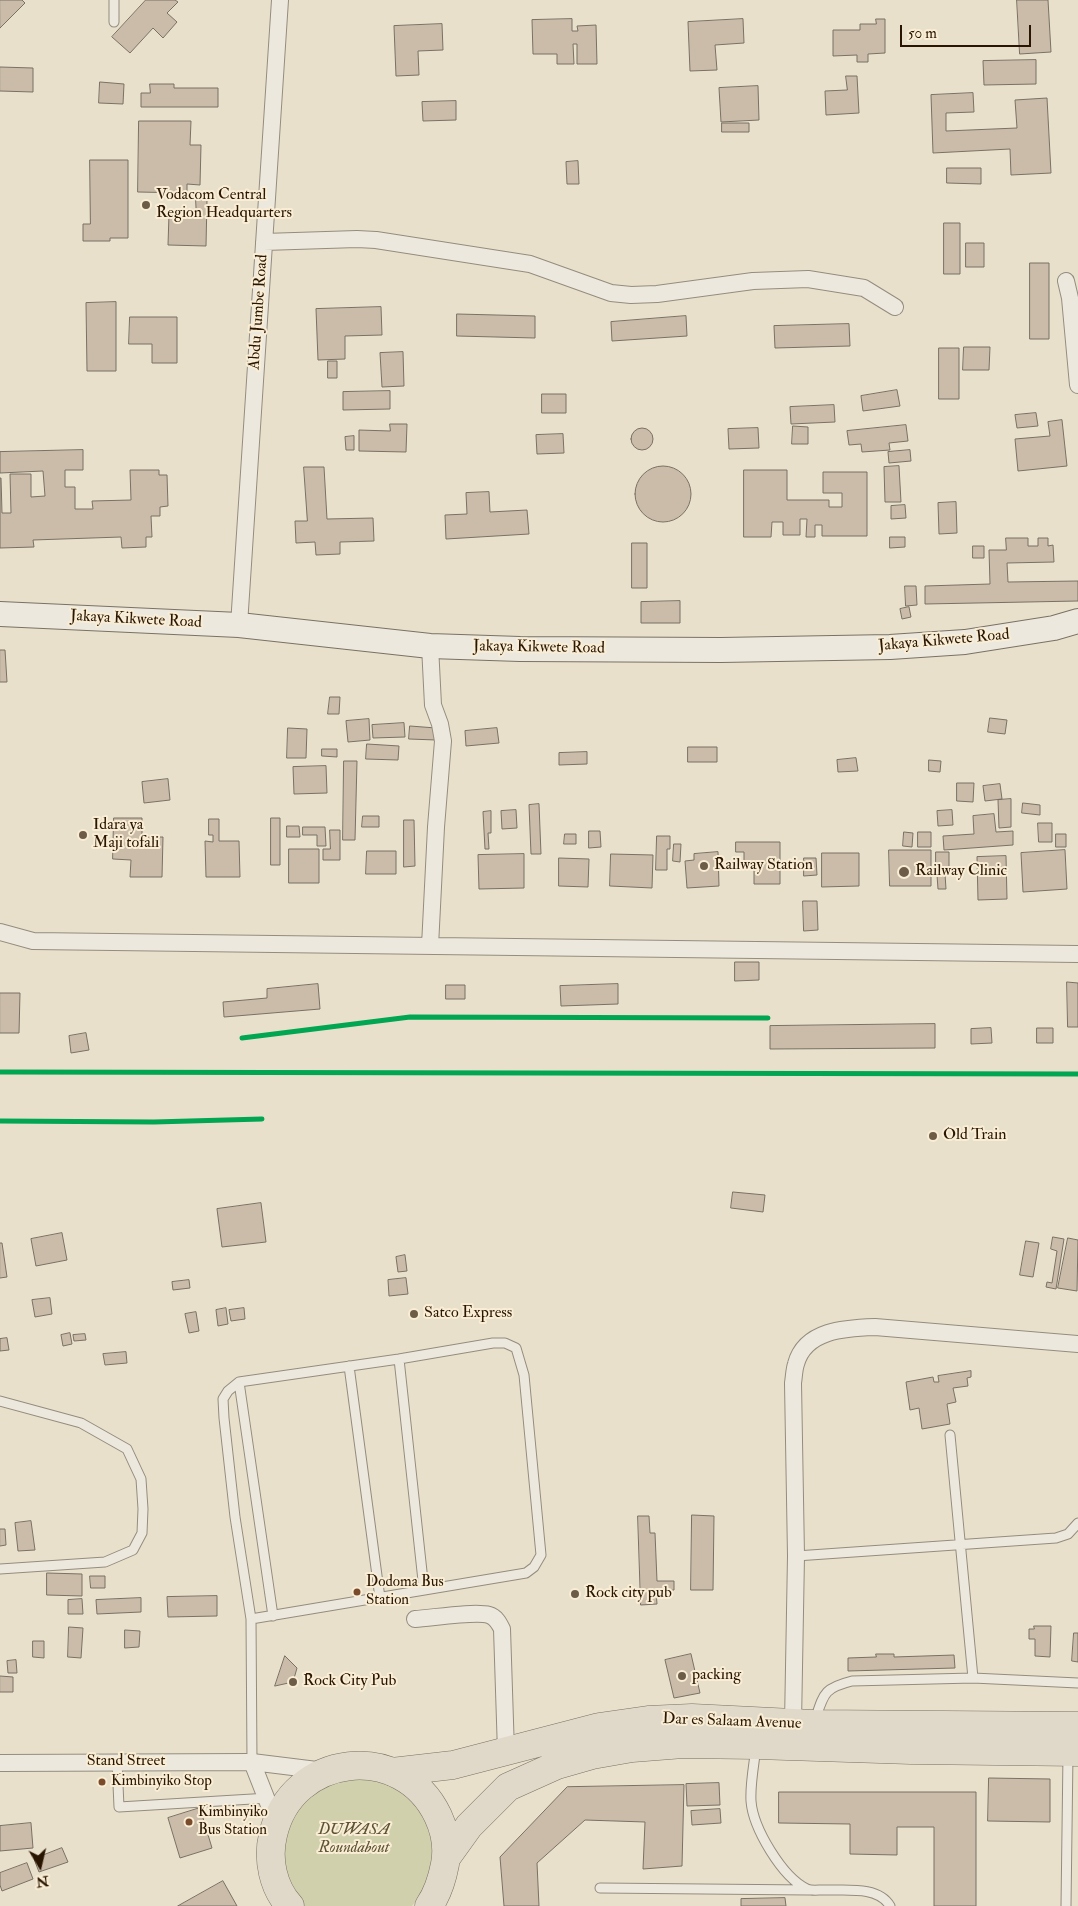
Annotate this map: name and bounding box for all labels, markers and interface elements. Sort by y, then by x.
scale bar [903,15,1034,47]
text: 50 m [908,24,937,43]
place label: Vodacom Central Region Headquarters [156,186,292,224]
marker: Vodacom Central Region Headquarters [140,199,152,211]
street label: Abdu Jumbe Road [245,254,273,370]
street label: Jakaya Kikwete Road [70,607,202,633]
street label: Jakaya Kikwete Road [878,626,1010,656]
street label: Jakaya Kikwete Road [473,637,605,659]
place label: Idara ya Maji tofali [93,816,159,854]
marker: Idara ya Maji tofali [77,829,89,841]
place label: Railway Station [714,856,813,876]
marker: Railway Station [698,860,710,872]
place label: Railway Clinic [915,862,1007,882]
marker: Railway Clinic [897,865,911,879]
place label: Old Train [943,1126,1006,1146]
marker: Old Train [927,1130,939,1142]
place label: Satco Express [424,1304,512,1324]
marker: Satco Express [408,1308,420,1320]
place label: Dodoma Bus Station [366,1574,444,1609]
place label: Rock city pub [585,1584,672,1604]
marker: Dodoma Bus Station [352,1587,362,1597]
marker: Rock city pub [569,1588,581,1600]
place label: packing [692,1666,741,1686]
marker: packing [676,1670,688,1682]
place label: Rock City Pub [303,1672,396,1692]
marker: Rock City Pub [287,1676,299,1688]
street label: Dar es Salaam Avenue [662,1710,802,1734]
street label: Stand Street [87,1752,165,1772]
place label: Kimbinyiko Stop [111,1773,212,1791]
marker: Kimbinyiko Stop [97,1777,107,1787]
place label: Kimbinyiko Bus Station [198,1804,268,1839]
marker: Kimbinyiko Bus Station [184,1817,194,1827]
park label: DUWASA Roundabout [318,1821,390,1859]
north arrow [15,1841,65,1891]
text: N [35,1872,50,1891]

